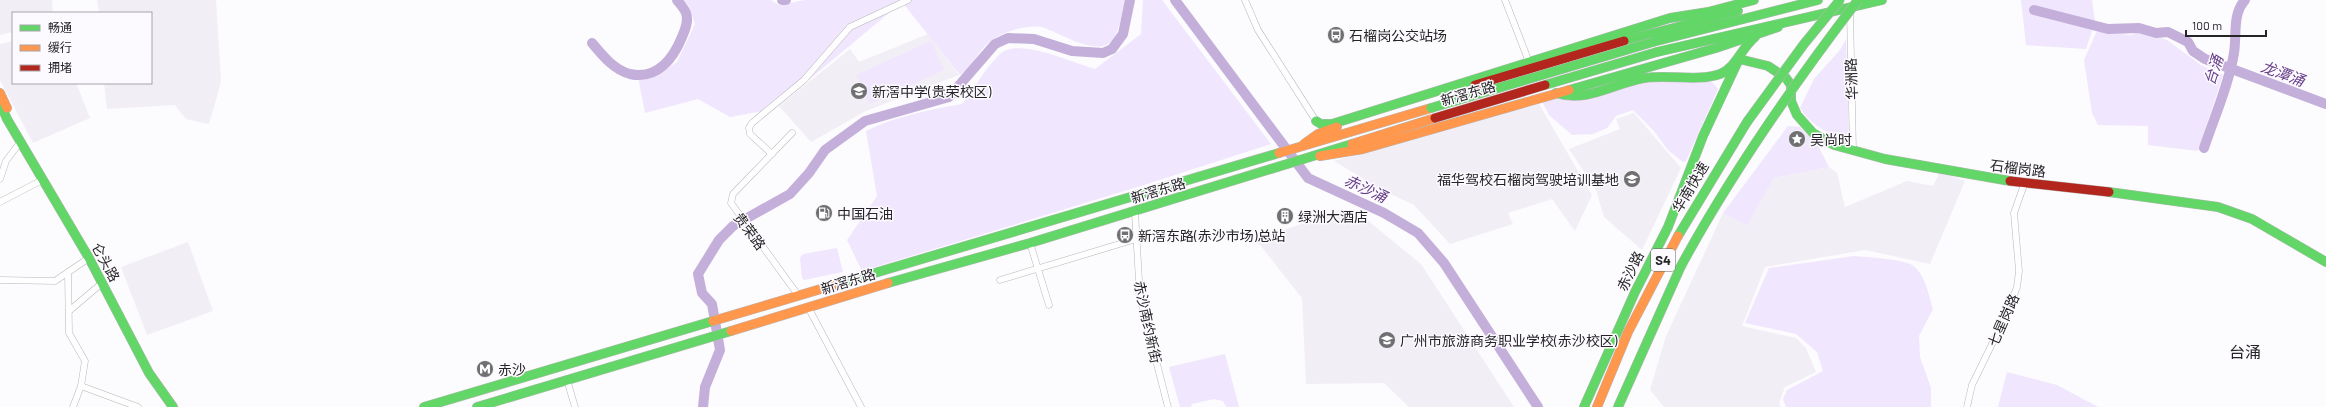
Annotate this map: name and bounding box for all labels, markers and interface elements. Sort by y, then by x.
legend [12,12,152,84]
scale bar [2186,12,2266,38]
text: 100 m [2192,18,2222,32]
text: 畅通 [48,20,72,34]
bus stop icon: 石榴岗公交站场 [1326,25,1346,45]
place label: 石榴岗公交站场 [1349,27,1447,44]
text: 缓行 [48,40,72,54]
water label: 台涌 [2200,51,2227,87]
water label: 龙潭涌 [2259,57,2309,90]
street label: 华洲路 [1842,58,1860,100]
text: 拥堵 [48,60,72,74]
street label: 新滘东路 [1439,77,1497,109]
school or university icon: 新滘中学(贵荣校区) [849,81,869,101]
place label: 新滘中学(贵荣校区) [872,83,992,100]
place icon: 吴尚时 [1787,129,1807,149]
place label: 吴尚时 [1810,131,1852,148]
street label: 石榴岗路 [1989,156,2047,180]
street label: 华南快速 [1668,159,1712,215]
school or university icon: 福华驾校石榴岗驾驶培训基地 [1622,169,1642,189]
water label: 赤沙涌 [1342,170,1392,207]
place label: 福华驾校石榴岗驾驶培训基地 [1437,171,1619,188]
street label: 新滘东路 [1129,174,1187,206]
fuel station icon: 中国石油 [814,203,834,223]
place label: 中国石油 [837,205,893,222]
building icon: 绿洲大酒店 [1275,206,1295,226]
place label: 绿洲大酒店 [1298,208,1368,225]
street label: 贵荣路 [731,209,769,253]
bus stop icon: 新滘东路(赤沙市场)总站 [1115,225,1135,245]
place label: 新滘东路(赤沙市场)总站 [1138,227,1285,244]
street label: 仑头路 [88,240,124,284]
street label: 赤沙路 [1613,248,1647,294]
road number: S4 [1651,249,1675,271]
street label: 新滘东路 [819,265,877,297]
street label: 赤沙南约新街 [1131,279,1165,365]
street label: 七星岗路 [1984,291,2022,349]
school or university icon: 广州市旅游商务职业学校(赤沙校区) [1377,330,1397,350]
place label: 广州市旅游商务职业学校(赤沙校区) [1400,332,1618,349]
district label: 台涌 [2229,342,2261,361]
metro station icon: 赤沙 [475,359,495,379]
place label: 赤沙 [498,361,526,378]

